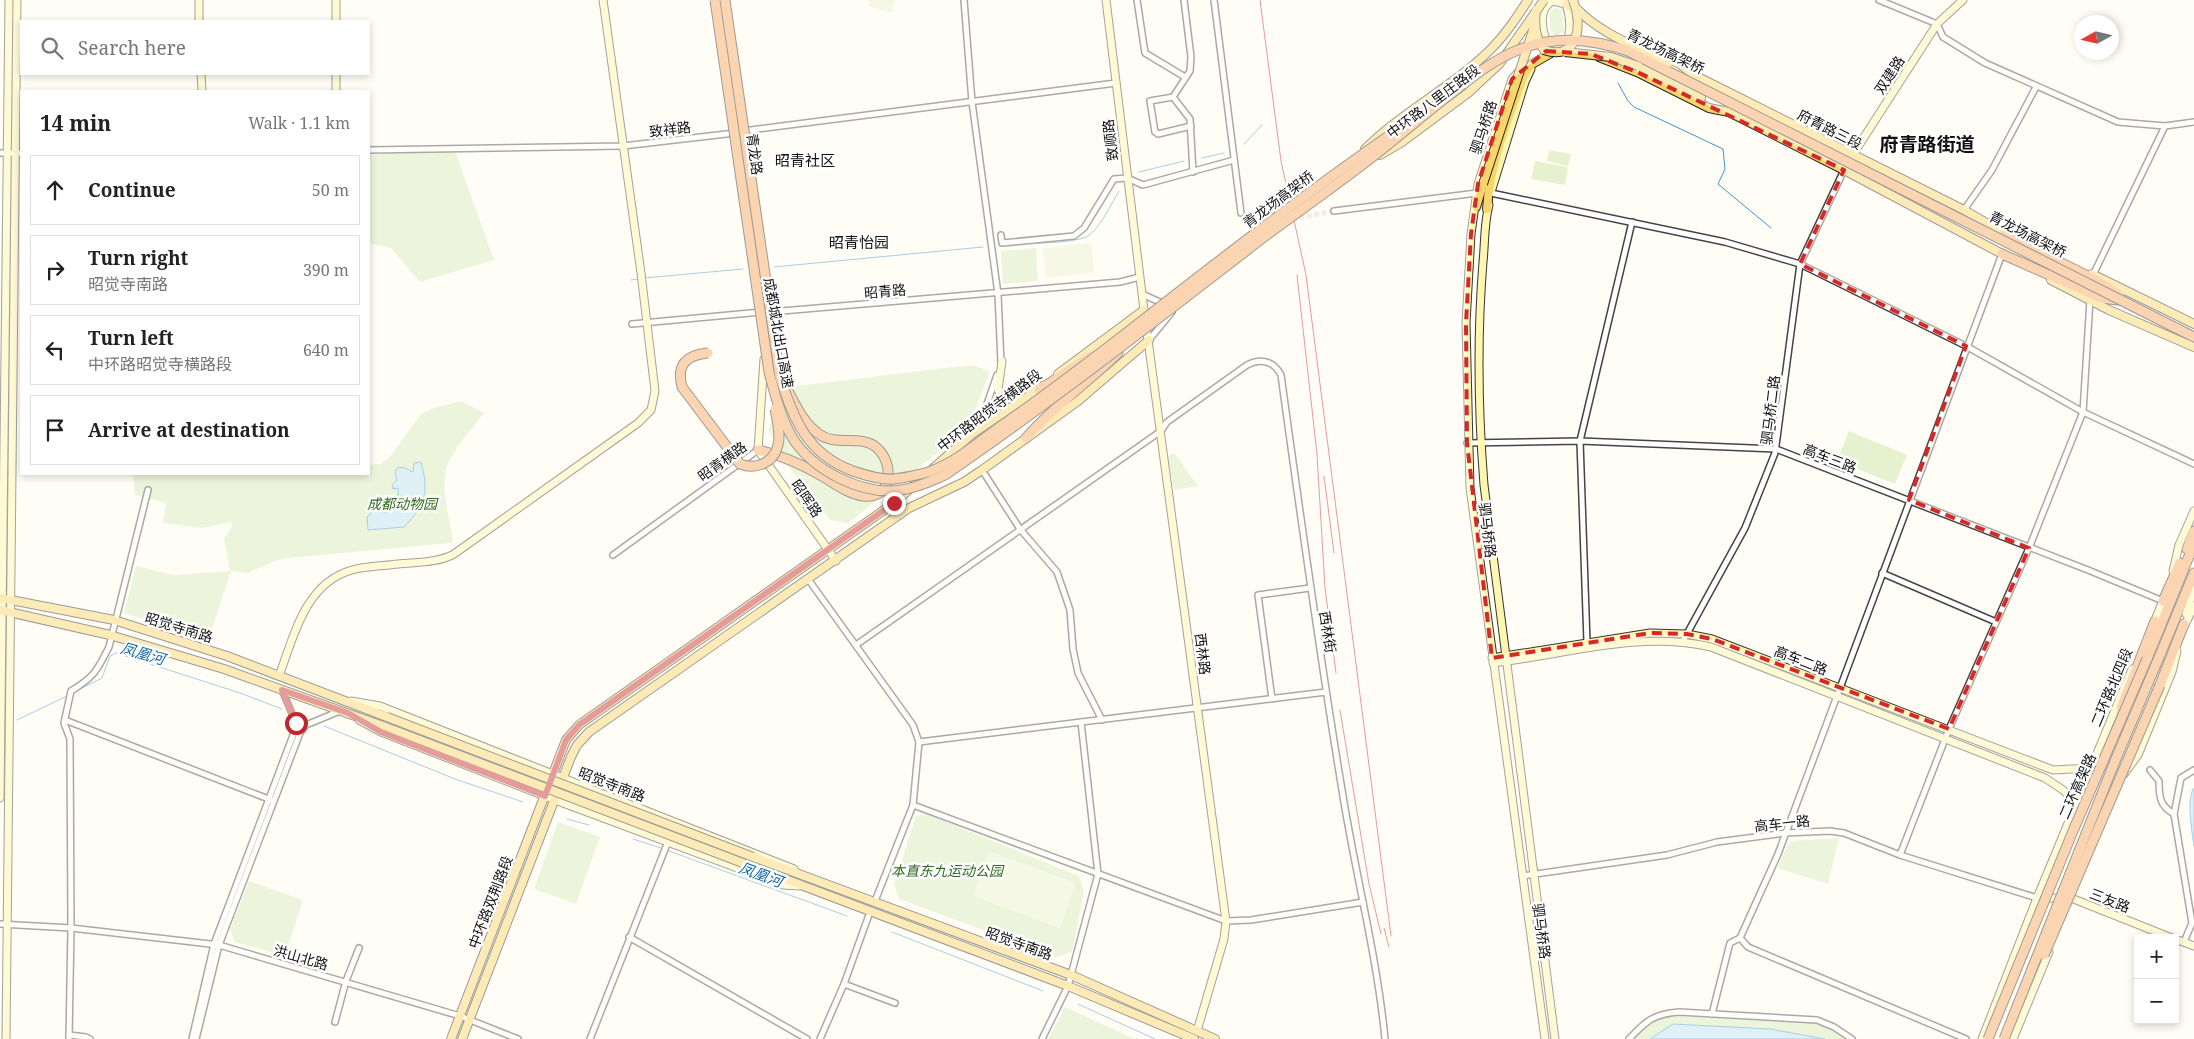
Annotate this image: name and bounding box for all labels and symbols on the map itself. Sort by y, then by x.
north arrow [2074,15,2119,60]
street label: 青龙场高架桥 [1624,24,1708,78]
street label: 双建路 [1870,52,1908,98]
street label: 中环路八里庄路段 [1383,60,1483,142]
street label: 驷马桥路 [1465,97,1501,157]
street label: 府青路三段 [1795,105,1865,153]
street label: 致祥路 [648,117,692,141]
street label: 致顺路 [1098,118,1122,162]
district label: 府青路街道 [1879,131,1975,157]
street label: 青龙路 [743,132,767,176]
district label: 昭青社区 [775,150,835,170]
street label: 青龙场高架桥 [1239,166,1317,232]
street label: 青龙场高架桥 [1986,206,2070,262]
district label: 昭青怡园 [829,232,889,252]
street label: 成都城北出口高速 [760,276,798,390]
street label: 昭青路 [863,280,907,302]
street label: 中环路昭觉寺横路段 [933,364,1045,456]
street label: 驷马桥二路 [1756,374,1784,446]
street label: 昭青横路 [694,437,750,485]
street label: 高车三路 [1800,439,1860,477]
street label: 昭晖路 [787,475,827,521]
route end [883,492,906,515]
park label: 成都动物园 [367,494,439,513]
street label: 驷马桥路 [1475,501,1501,559]
street label: 昭觉寺南路 [143,608,215,646]
street label: 西林街 [1315,610,1341,654]
street label: 西林路 [1191,632,1215,676]
water label: 凤凰河 [119,637,170,670]
street label: 高车二路 [1771,641,1831,679]
street label: 二环路北四段 [2086,645,2136,729]
route start [285,712,308,735]
street label: 二环高架路 [2054,750,2100,822]
street label: 昭觉寺南路 [576,763,648,805]
street label: 高车一路 [1753,811,1811,835]
street label: 中环路双荆路段 [464,853,516,951]
water label: 凤凰河 [736,857,788,892]
park label: 本直东九运动公园 [891,861,1005,880]
street label: 三友路 [2087,884,2133,916]
street label: 驷马桥路 [1529,902,1555,960]
street label: 昭觉寺南路 [983,922,1055,964]
street label: 洪山北路 [271,940,331,974]

